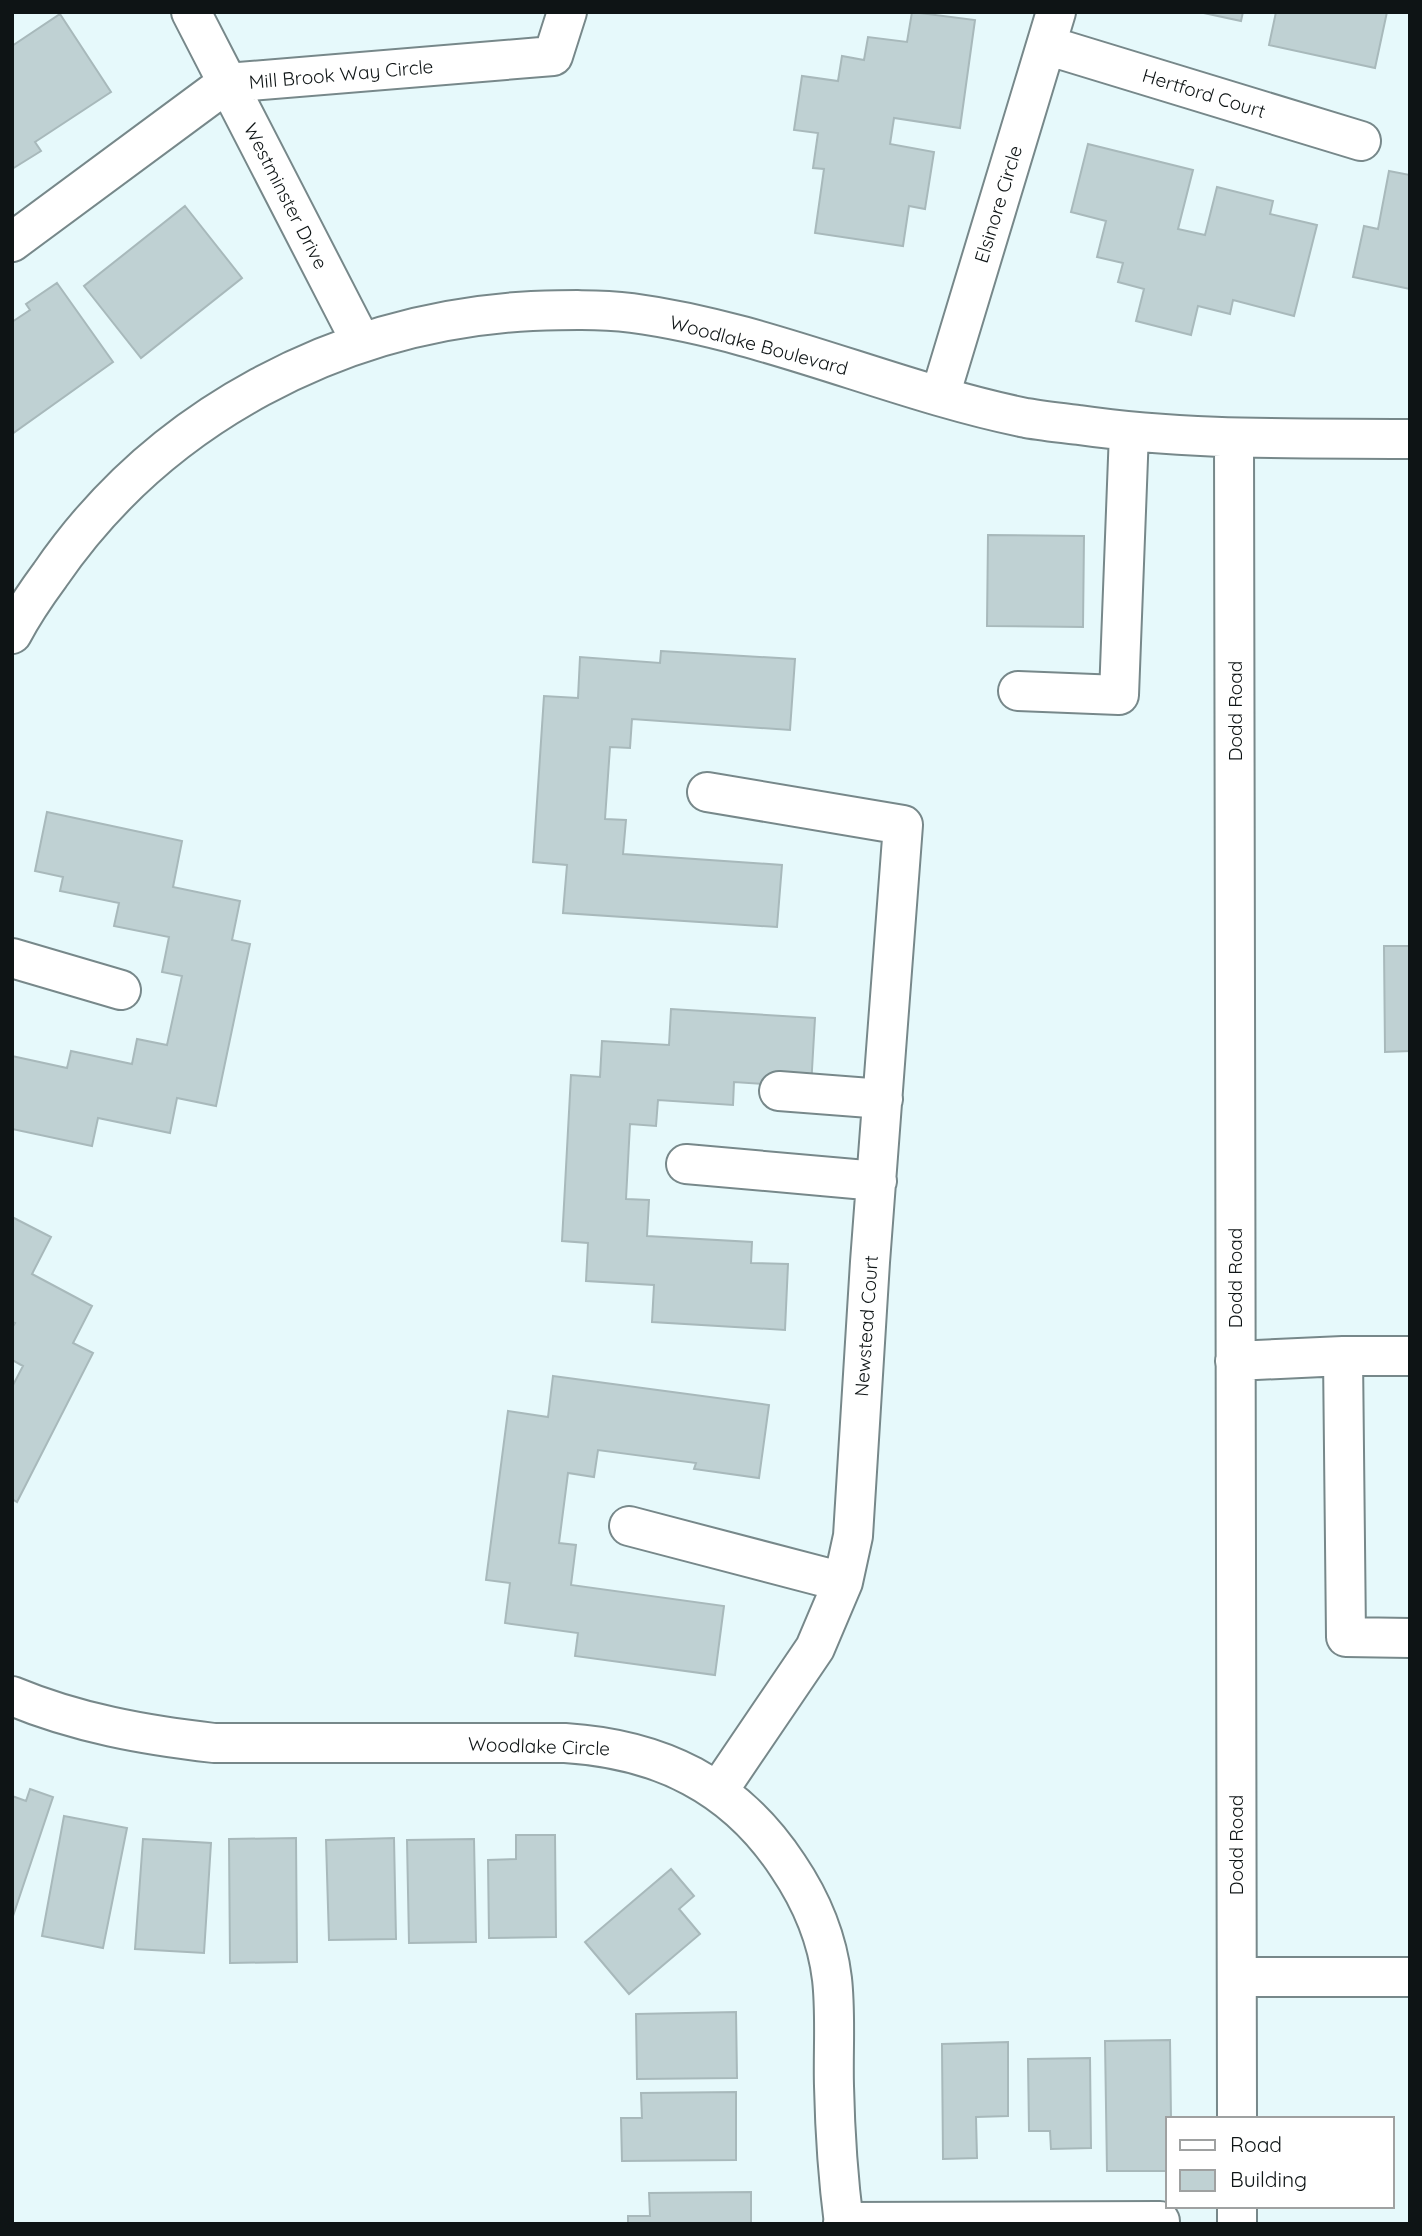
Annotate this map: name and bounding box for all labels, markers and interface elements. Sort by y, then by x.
street label: Mill Brook Way Circle [248,54,434,94]
street label: Hertford Court [1140,63,1268,123]
street label: Westminster Drive [239,119,333,273]
street label: Elsinore Circle [969,142,1027,266]
street label: Woodlake Boulevard [667,310,851,380]
street label: Dodd Road [1223,661,1247,761]
street label: Dodd Road [1223,1228,1247,1328]
street label: Newstead Court [849,1255,883,1397]
street label: Woodlake Circle [468,1732,610,1760]
street label: Dodd Road [1224,1795,1248,1895]
legend [1166,2117,1394,2208]
text: Road [1230,2131,1282,2157]
text: Building [1230,2166,1307,2192]

